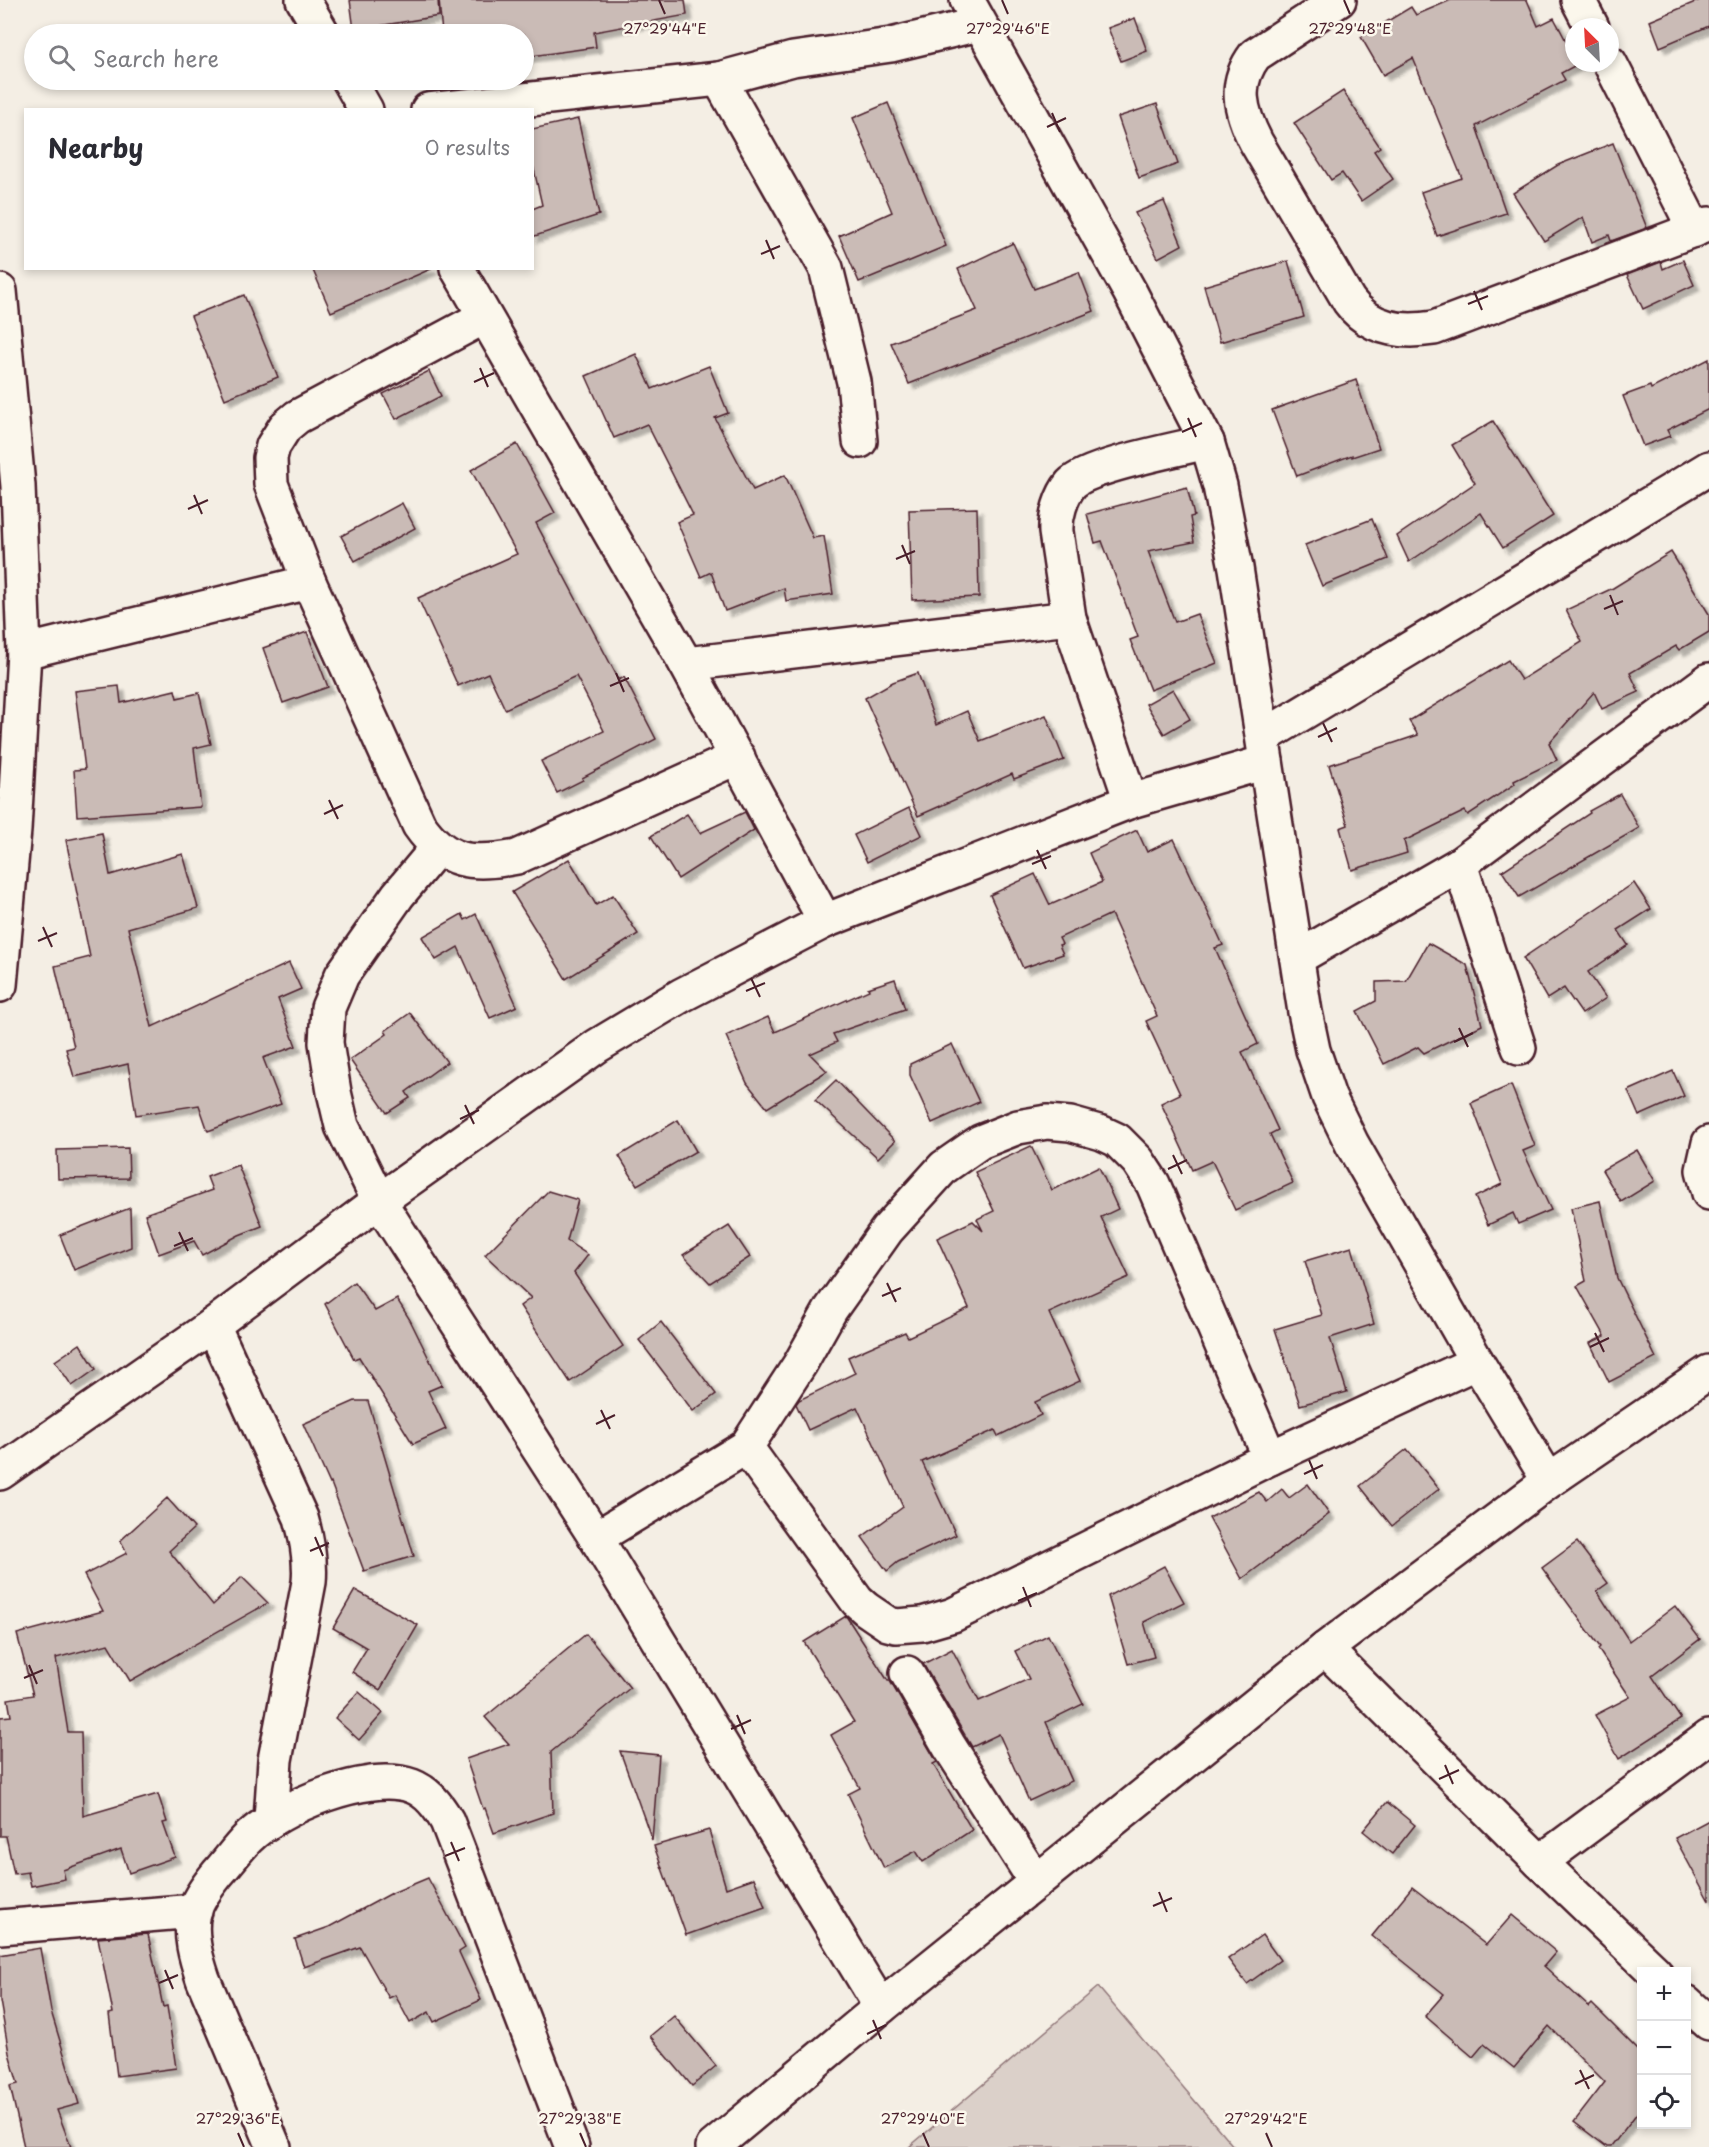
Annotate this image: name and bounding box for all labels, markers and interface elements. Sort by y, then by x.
text: 27°29'44"E [623,16,707,39]
text: 27°29'46"E [966,16,1050,39]
text: 27°29'48"E [1308,16,1392,39]
north arrow [1565,18,1619,72]
search box [24,24,534,90]
icon: search [45,41,78,74]
text: Search here [93,41,219,74]
text: Nearby [48,128,143,167]
text: 0 results [425,132,510,162]
map controls [1637,1967,1691,2129]
button: + [1637,1967,1691,2021]
button: − [1637,2021,1691,2075]
button: locate [1637,2075,1691,2129]
text: 27°29'36"E [196,2106,280,2129]
text: 27°29'38"E [538,2106,622,2129]
text: 27°29'40"E [881,2106,965,2129]
text: 27°29'42"E [1224,2106,1308,2129]

